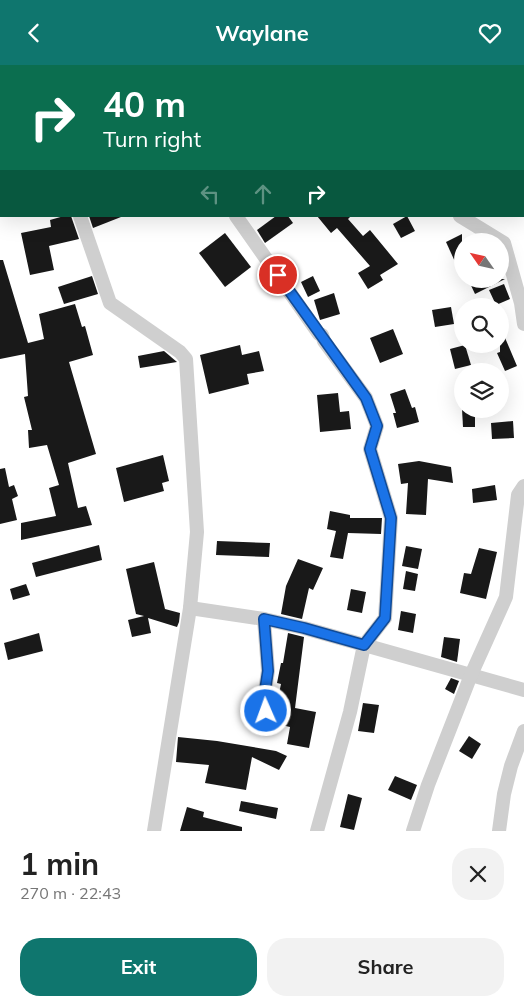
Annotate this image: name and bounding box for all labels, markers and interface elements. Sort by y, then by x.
icon: back [20,19,48,47]
text: Waylane [215,19,309,47]
icon: heart [476,19,504,47]
text: 40 m [103,82,186,126]
icon: right [20,85,85,150]
text: Turn right [103,125,201,153]
icon: left [196,180,224,208]
icon: ahead [249,180,277,208]
icon: right [302,180,330,208]
north arrow [454,233,509,287]
map controls [454,233,509,418]
pin [257,254,299,296]
icon: arrive [264,261,292,289]
button: search [454,298,509,353]
button: layers [454,363,509,418]
position arrow [239,684,291,736]
text: 1 min [20,845,99,883]
button: close [452,848,504,900]
text: 270 m · 22:43 [20,883,121,903]
button: Exit [20,938,257,996]
button: Share [267,938,504,996]

